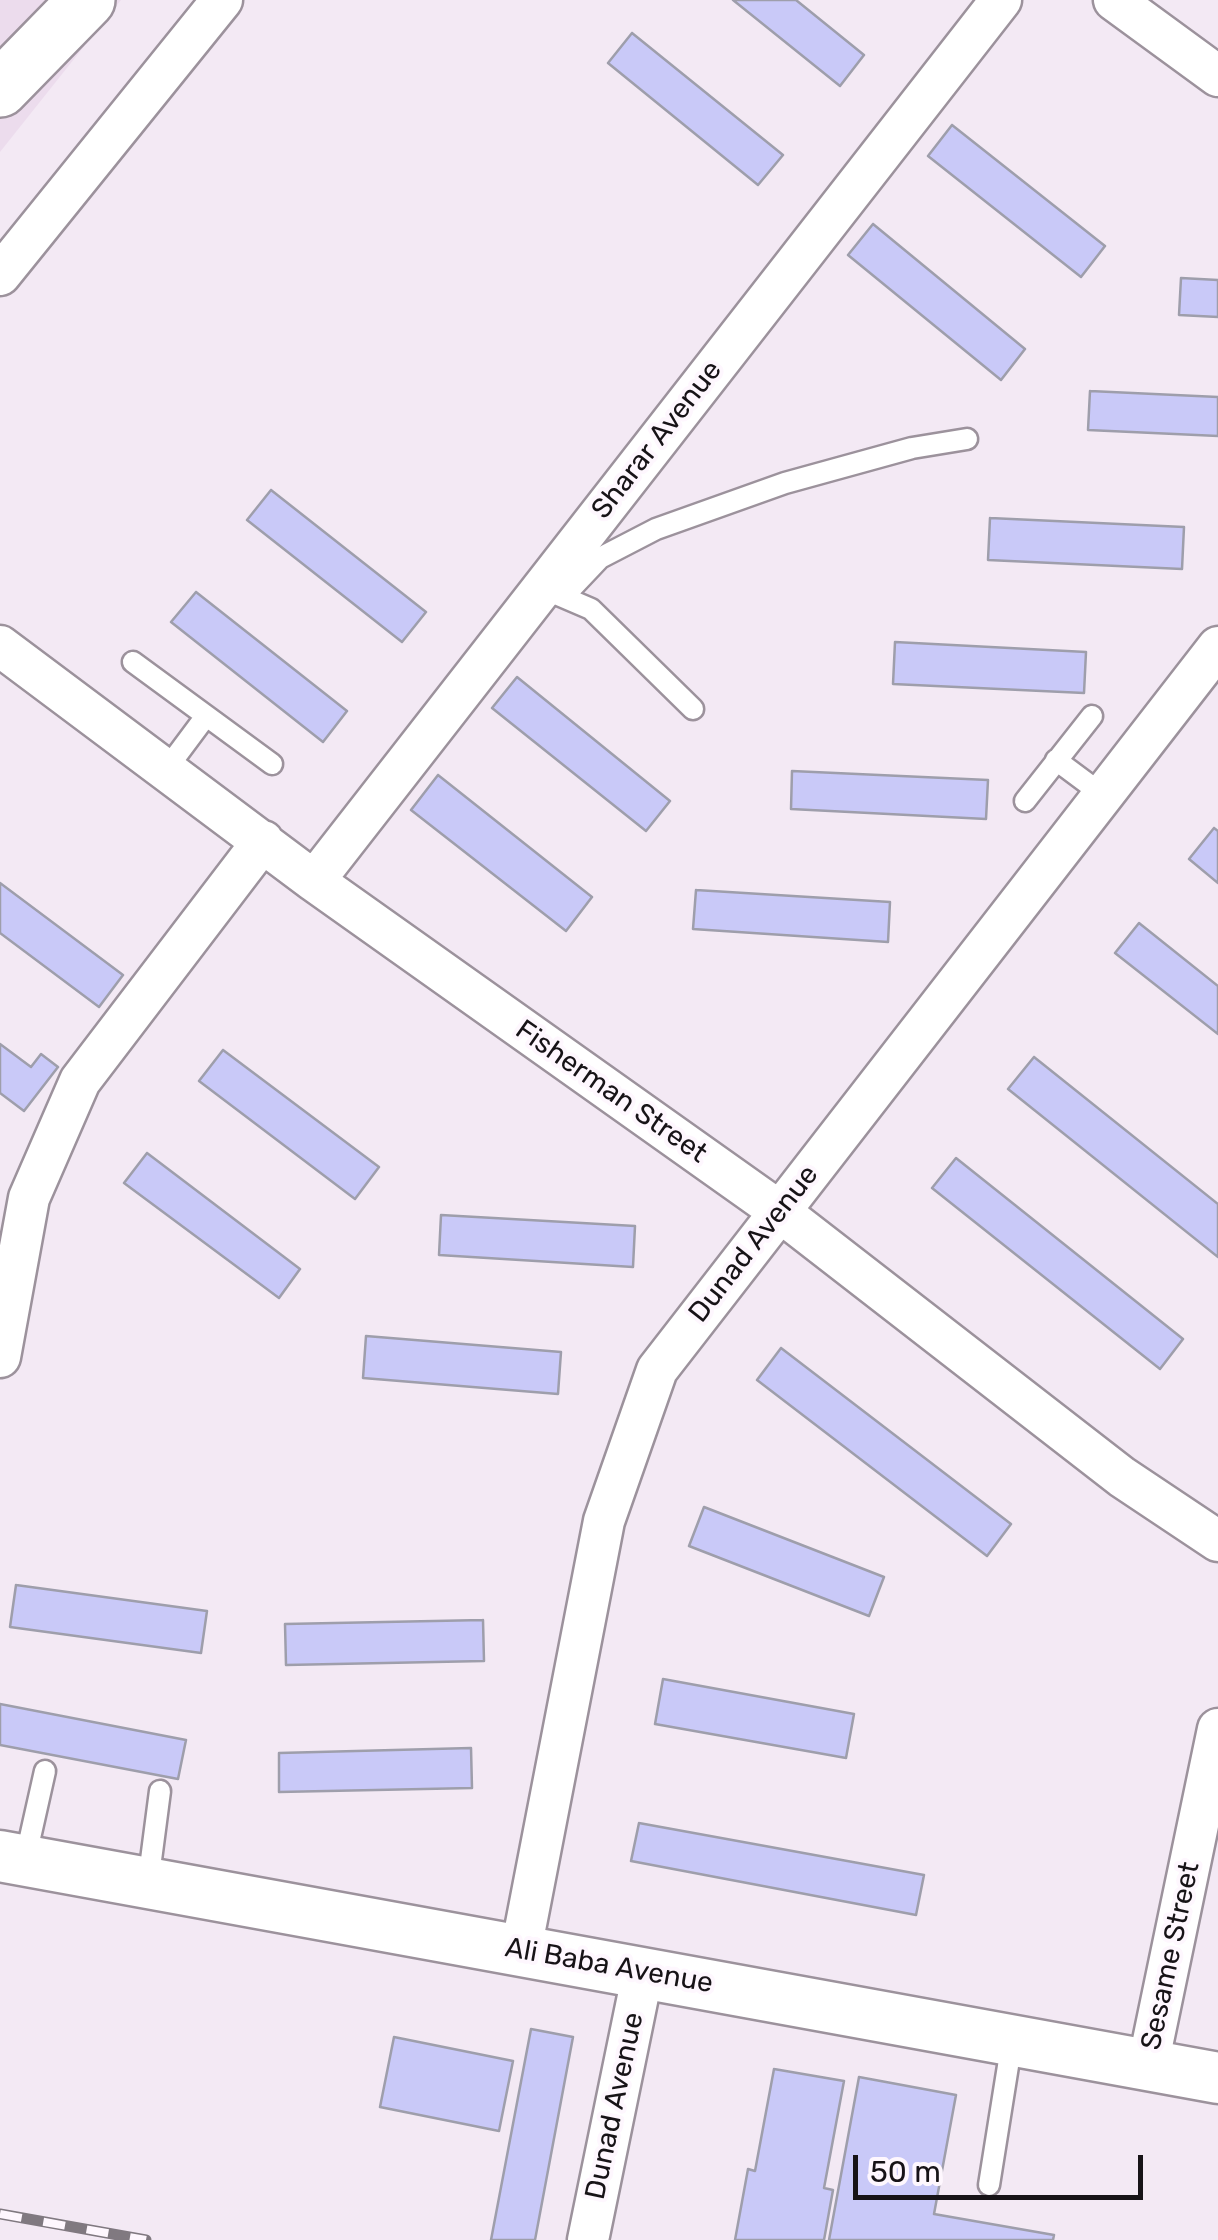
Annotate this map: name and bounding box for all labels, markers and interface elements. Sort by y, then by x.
street label: Sharar Avenue [585,354,729,526]
street label: Fisherman Street [509,1013,713,1171]
street label: Dunad Avenue [682,1159,826,1329]
street label: Sesame Street [1135,1859,1207,2053]
street label: Ali Baba Avenue [502,1931,716,2001]
street label: Dunad Avenue [579,2010,651,2202]
scale bar [858,2135,1148,2197]
text: 50 m [870,2154,941,2190]

